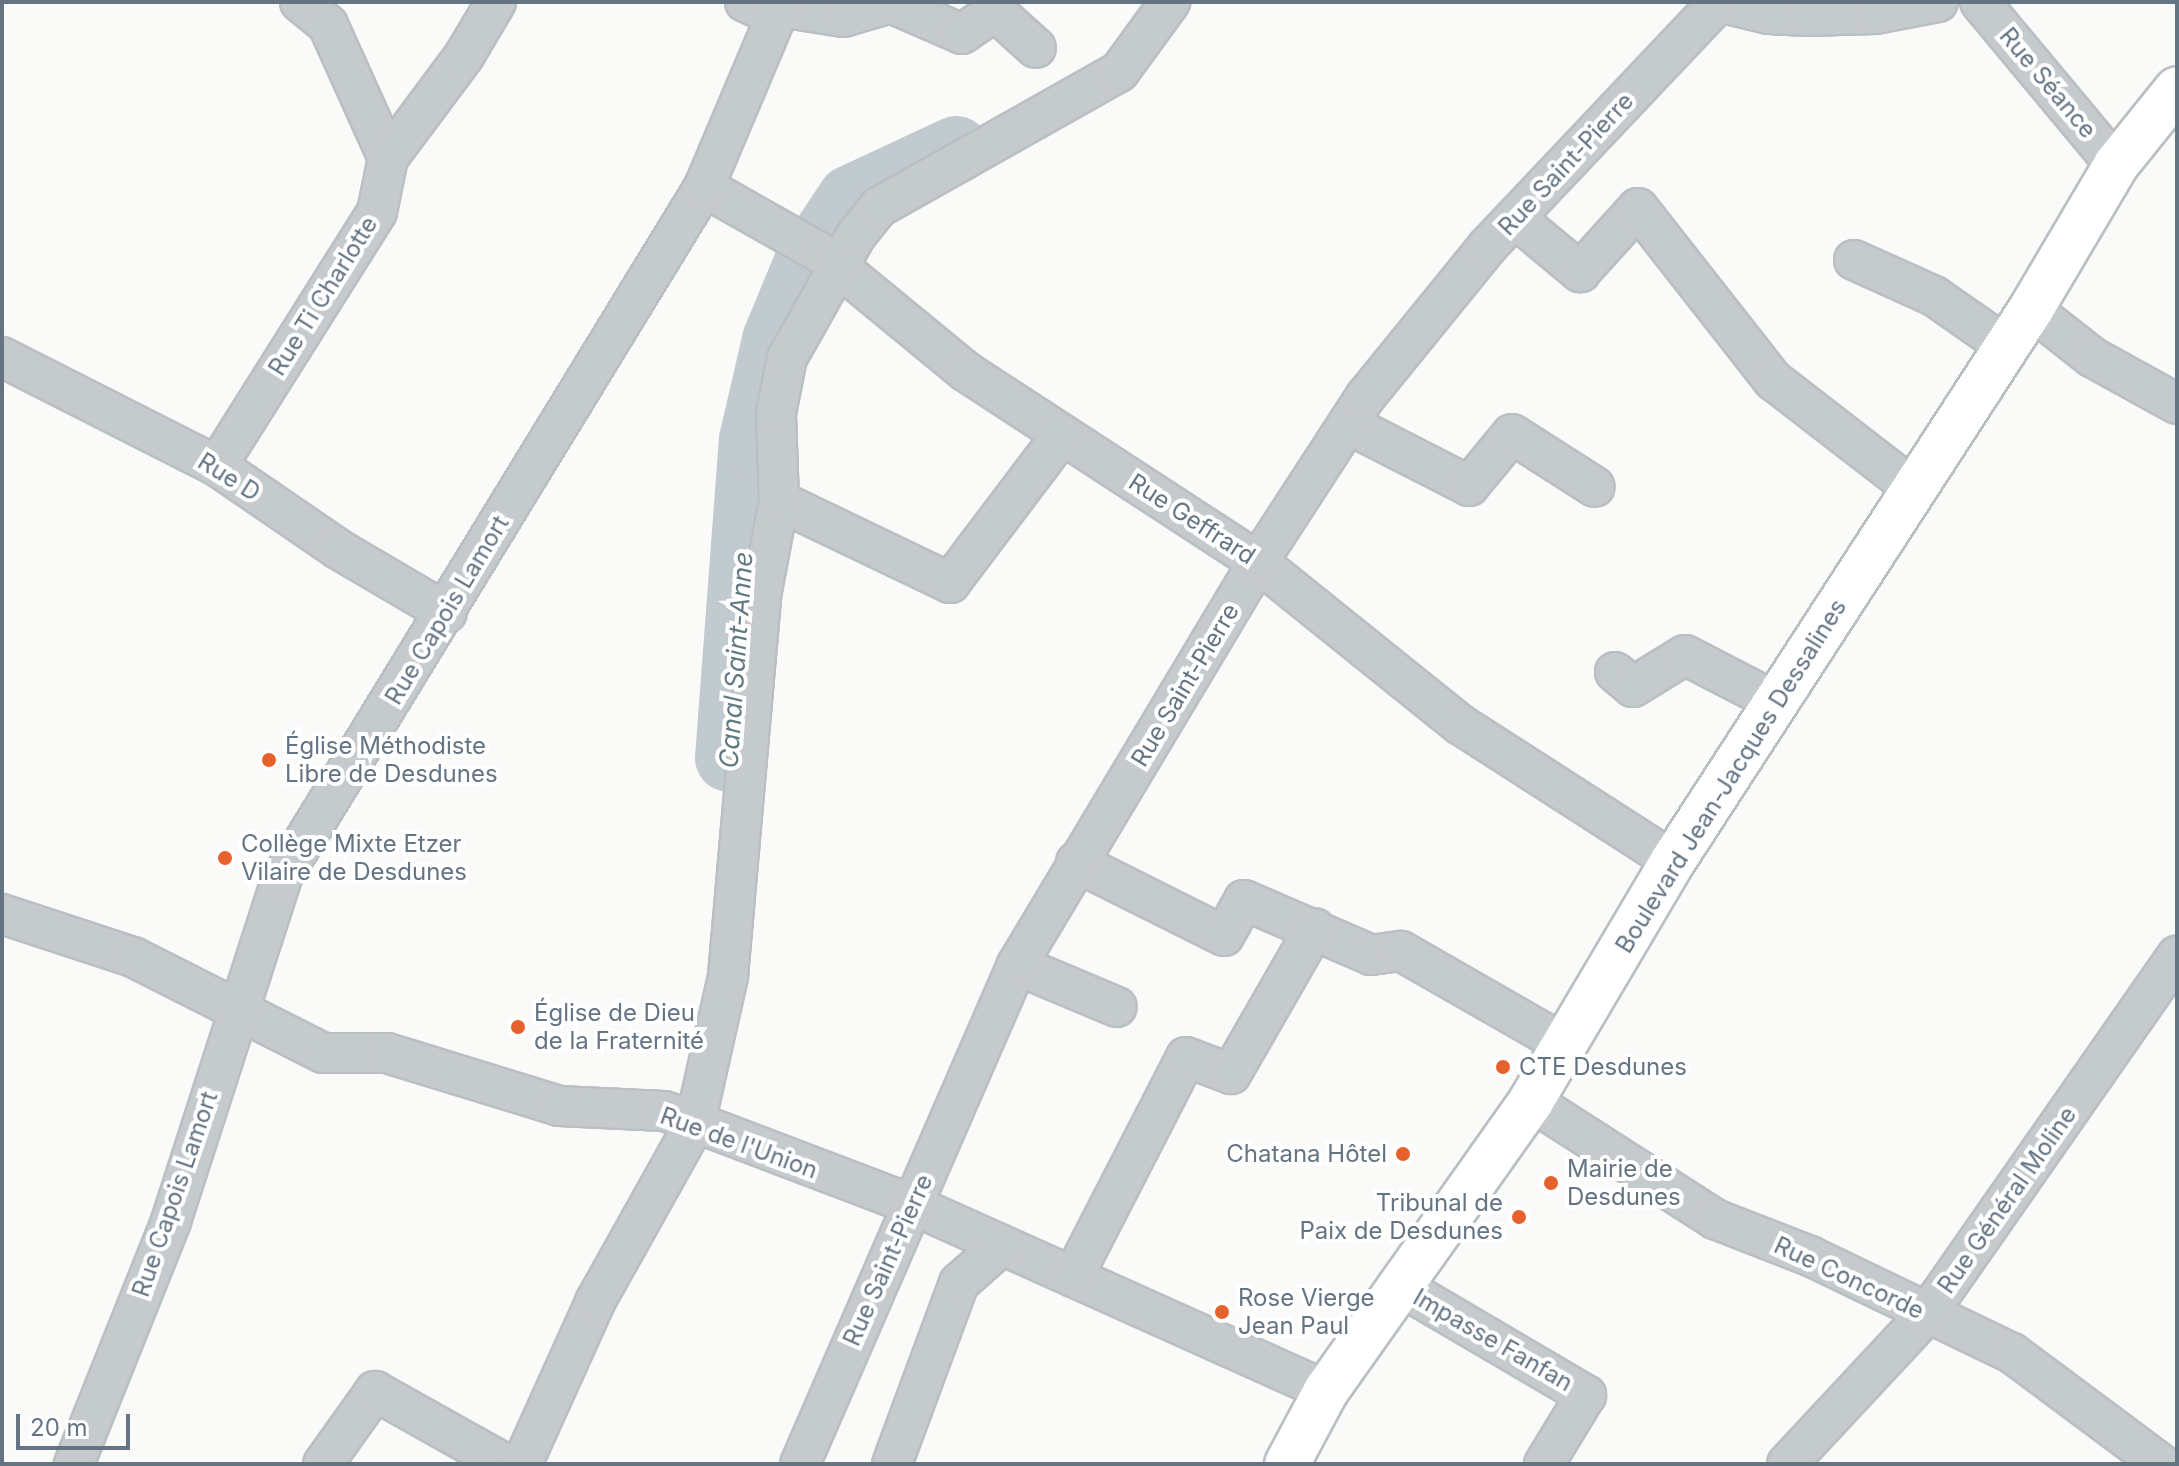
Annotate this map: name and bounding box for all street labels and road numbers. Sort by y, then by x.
street label: Rue Séance [1993,22,2103,144]
street label: Rue Saint-Pierre [1492,87,1640,241]
street label: Rue Ti Charlotte [263,211,383,381]
street label: Rue D [193,447,265,507]
street label: Rue Geffrard [1123,467,1261,571]
street label: Rue Capois Lamort [379,510,515,710]
street label: Boulevard Jean-Jacques Dessalines [1610,594,1852,958]
street label: Rue Saint-Pierre [1125,598,1245,772]
street label: Rue Capois Lamort [126,1087,224,1301]
street label: Rue de l'Union [656,1101,822,1185]
street label: Rue Général Moline [1932,1101,2082,1299]
street label: Rue Saint-Pierre [837,1170,939,1350]
street label: Rue Concorde [1770,1231,1928,1325]
street label: Impasse Fanfan [1408,1283,1578,1397]

